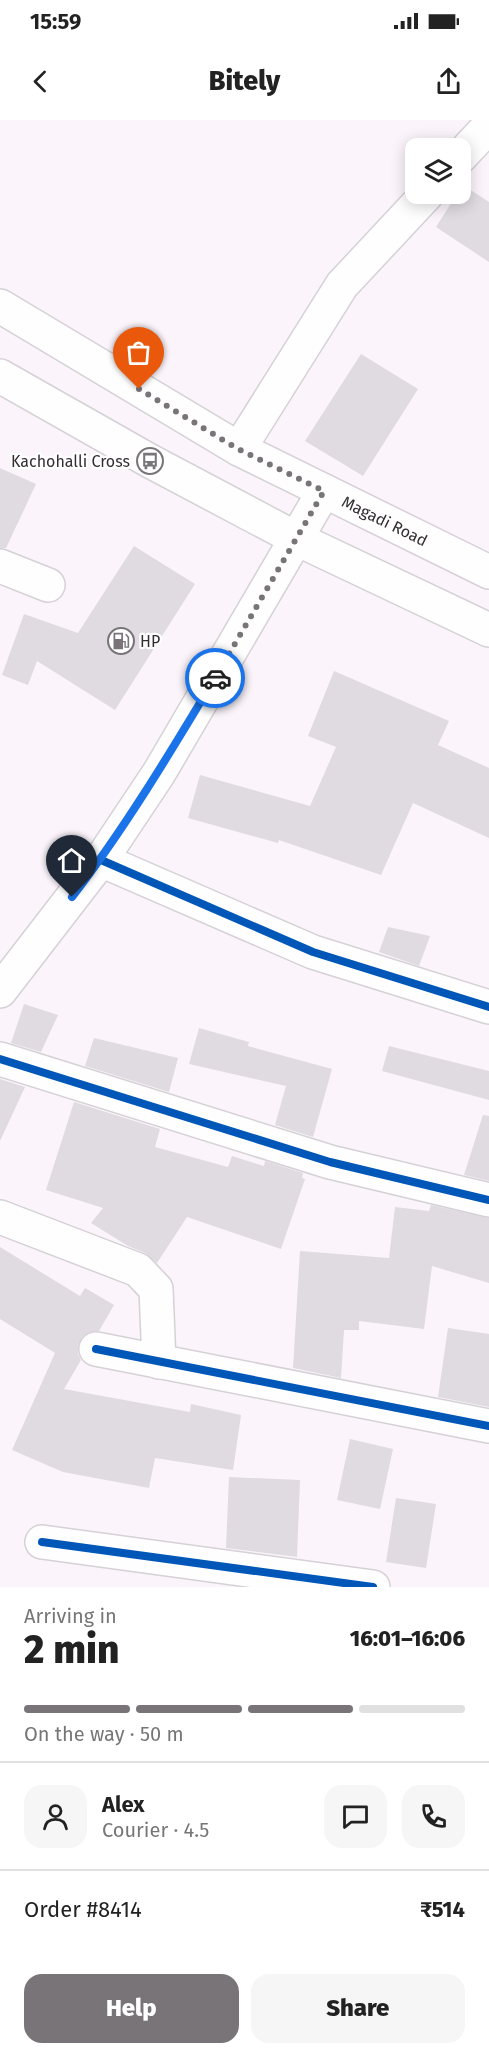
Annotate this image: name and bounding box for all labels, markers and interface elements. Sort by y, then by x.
text: 15:59 [30,8,81,35]
icon: back [24,65,57,98]
text: Bitely [209,65,280,97]
icon: share [432,65,465,98]
map controls [405,138,471,204]
button: layers [405,138,471,204]
pin [113,327,164,389]
icon: bag [122,336,155,369]
bus stop icon: Kachohalli Cross [135,446,165,476]
place label: Kachohalli Cross [11,452,130,471]
street label: Magadi Road [339,492,431,550]
fuel station icon: HP [106,626,136,656]
place label: HP [140,632,160,651]
courier [185,648,245,708]
icon: car [199,662,232,695]
pin [46,835,97,897]
icon: home [55,844,88,877]
text: Arriving in [24,1604,117,1628]
text: 16:01–16:06 [350,1625,465,1652]
text: 2 min [24,1627,120,1673]
text: On the way · 50 m [24,1722,184,1746]
button: person [24,1785,87,1848]
button: chat [324,1785,387,1848]
button: phone [402,1785,465,1848]
text: Alex [102,1791,145,1818]
text: Courier · 4.5 [102,1818,209,1842]
text: Order #8414 [24,1896,142,1923]
text: ₹514 [420,1896,465,1923]
button: Help [24,1974,239,2043]
button: Share [251,1974,465,2043]

